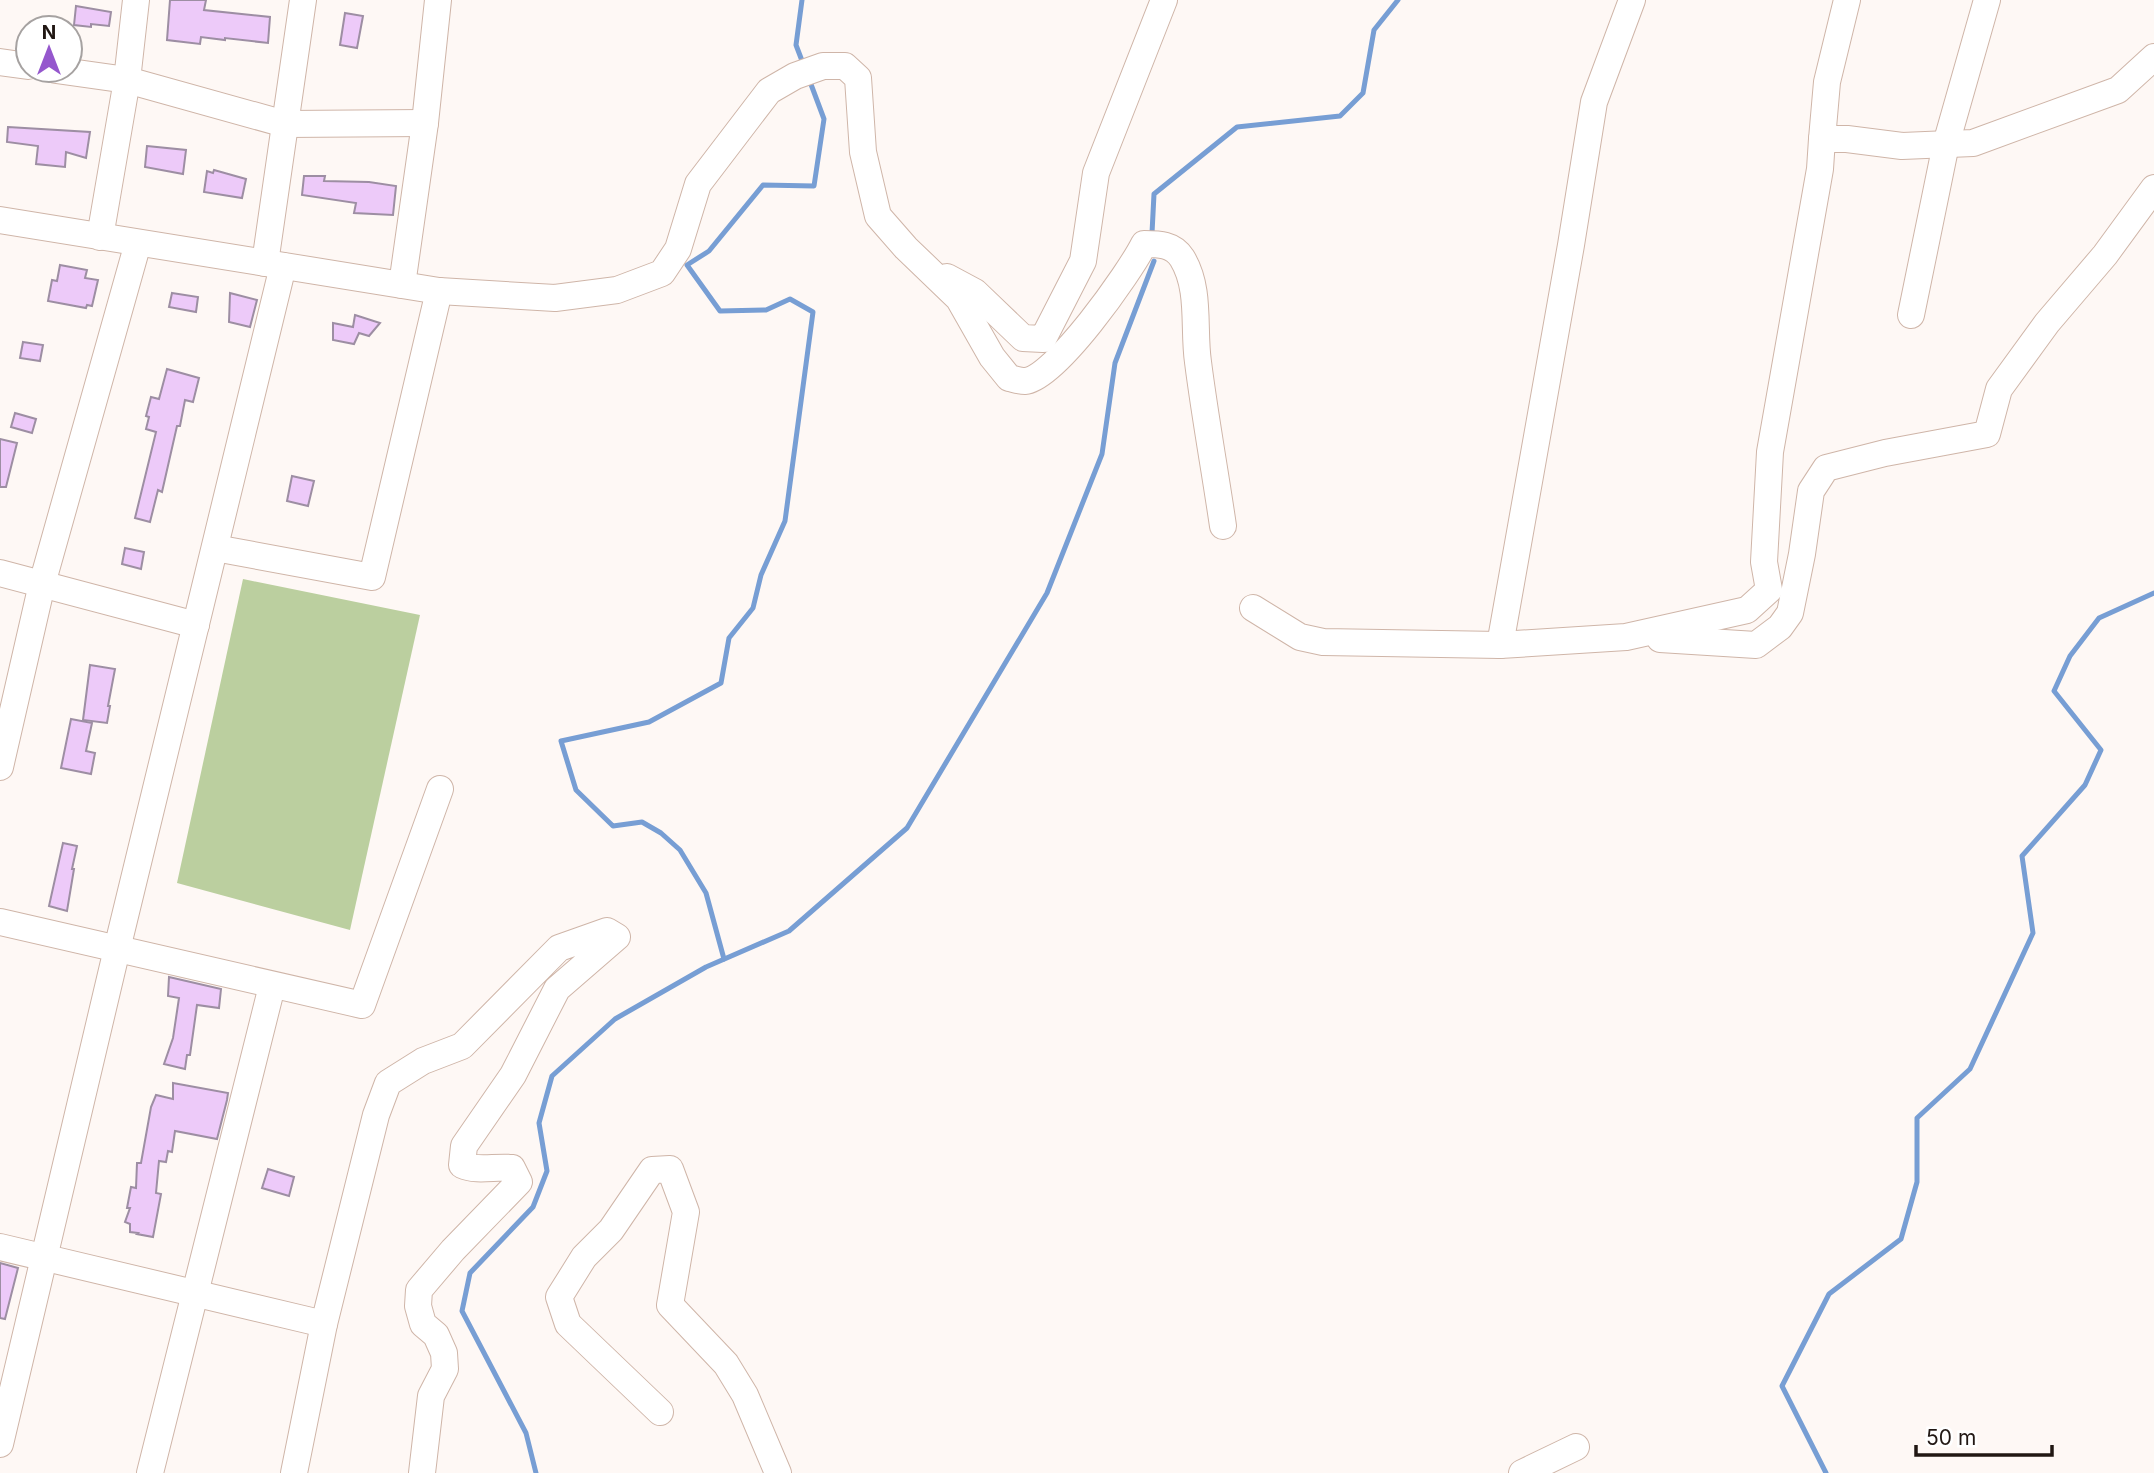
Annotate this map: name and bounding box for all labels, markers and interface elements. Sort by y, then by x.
north arrow [14,14,84,84]
text: N [42,21,56,44]
scale bar [1916,1414,2052,1458]
text: 50 m [1926,1425,1976,1450]

